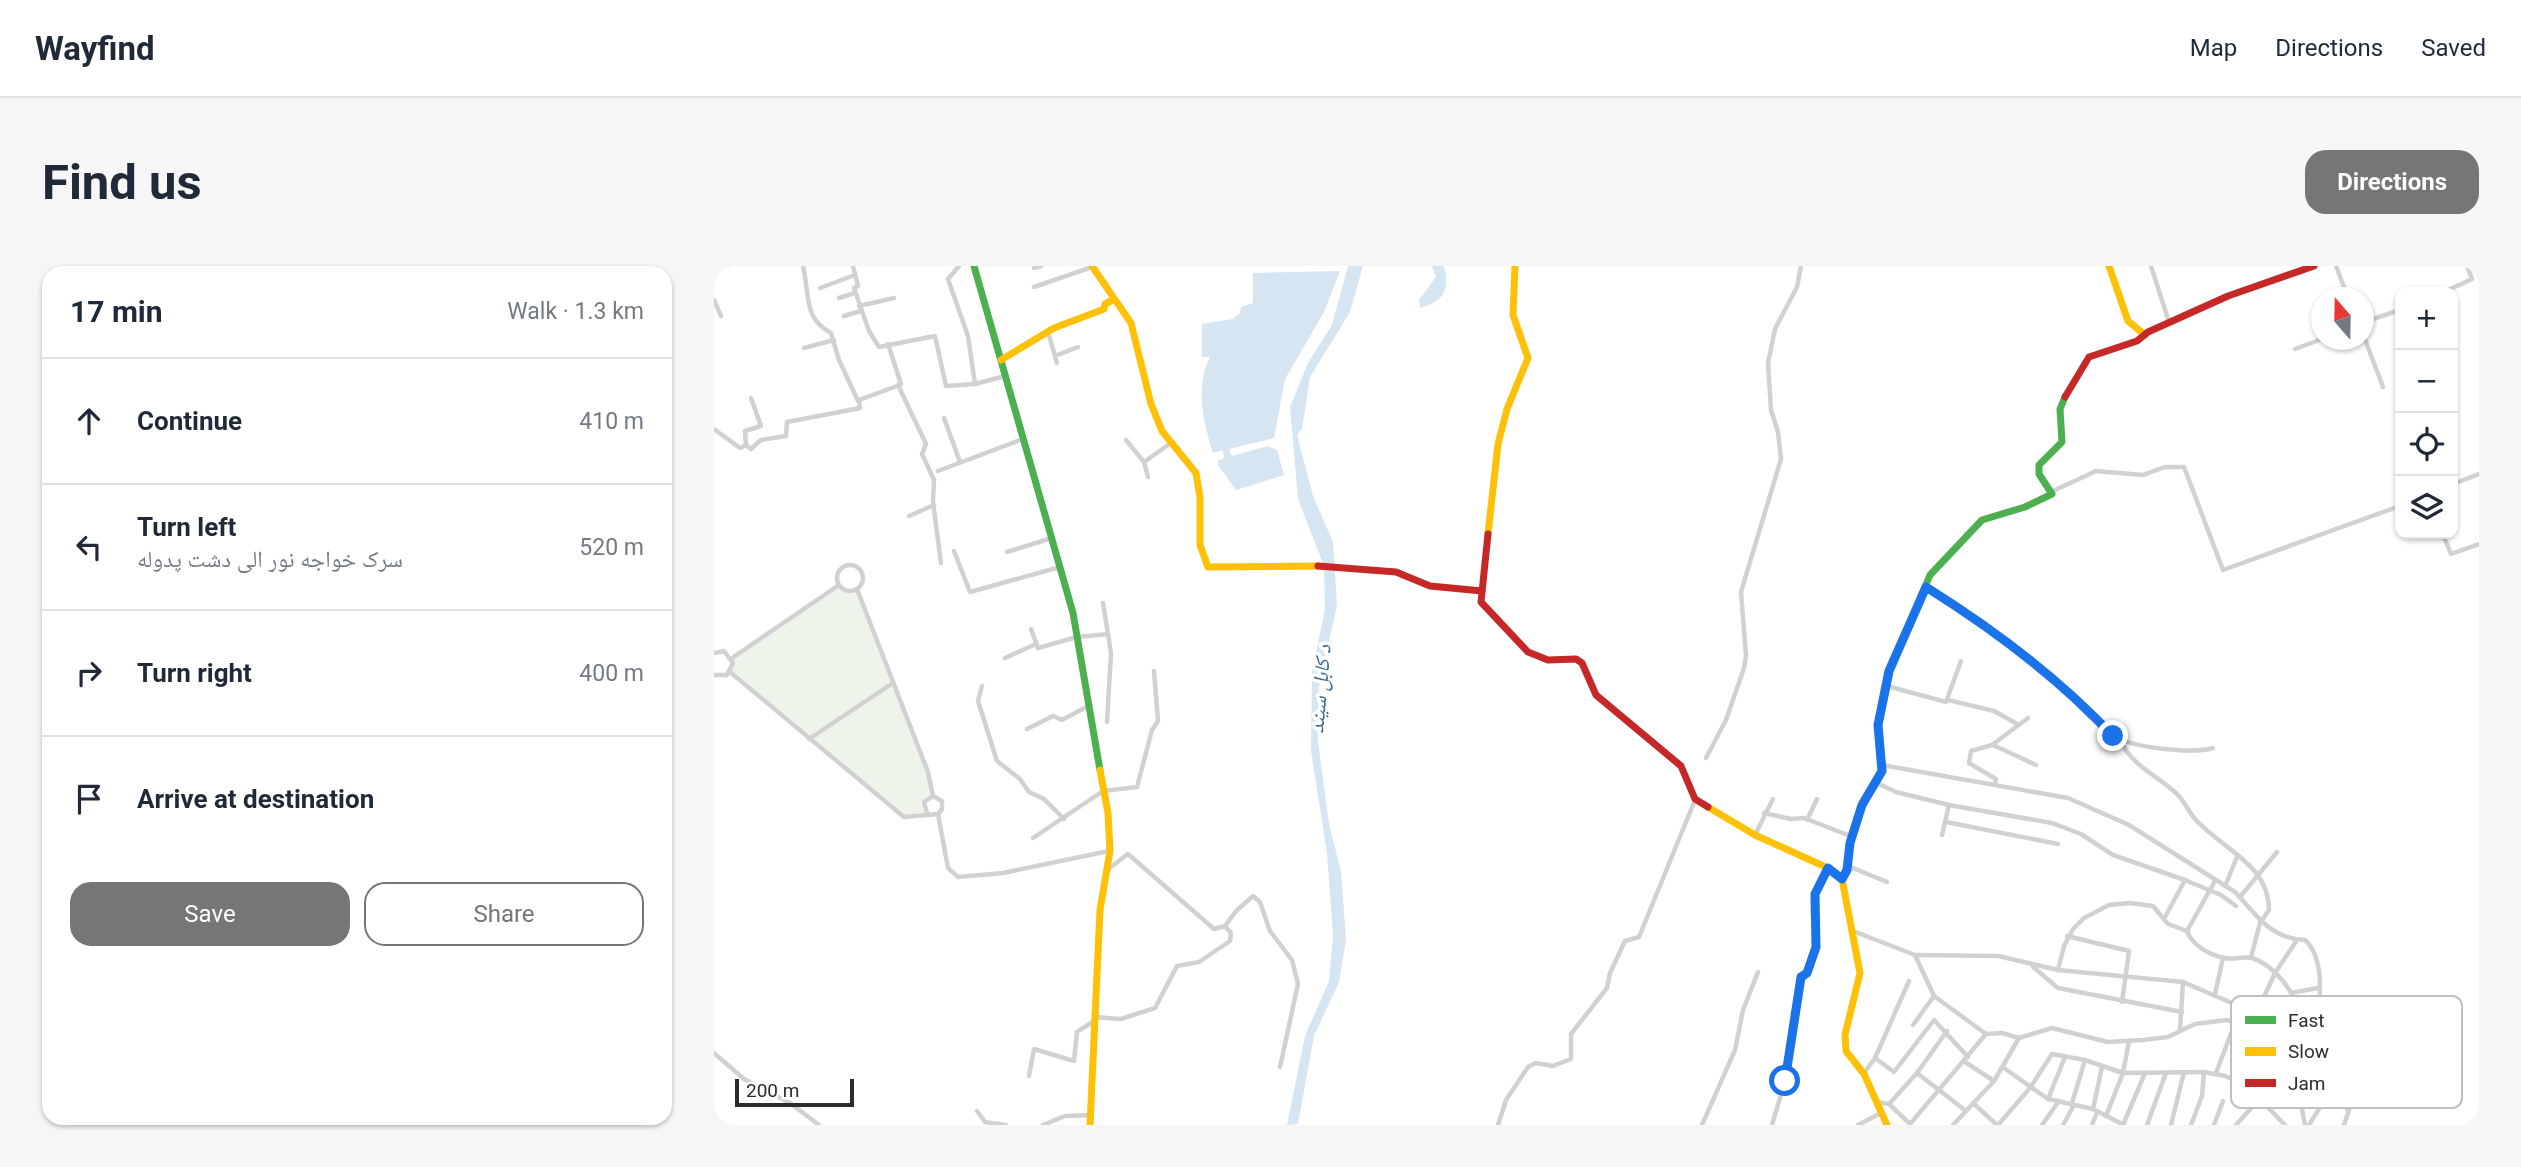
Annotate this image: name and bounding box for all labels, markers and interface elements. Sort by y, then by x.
text: Wayfind [35,29,155,68]
text: Map [2190,34,2237,62]
text: Directions [2275,34,2383,62]
text: Saved [2421,34,2486,62]
button: Directions [2305,150,2479,214]
text: Find us [42,154,202,211]
north arrow [2311,287,2374,350]
map controls [2395,287,2458,539]
button: + [2395,287,2458,350]
text: 17 min [70,294,163,329]
text: Walk · 1.3 km [507,298,644,325]
button: − [2395,350,2458,413]
icon: ahead [70,402,108,440]
text: Continue [137,406,242,436]
text: 410 m [579,408,644,435]
button: locate [2395,413,2458,476]
button: layers [2395,476,2458,539]
text: Turn left [137,512,236,542]
icon: left [70,528,108,566]
text: 520 m [579,534,644,561]
text: سرک خواجه نور الی دشت پدوله [137,546,403,573]
water label: د کابل سيند [1304,643,1337,734]
icon: right [70,654,108,692]
text: Turn right [137,658,252,688]
text: 400 m [579,660,644,687]
route end [2097,720,2128,751]
icon: arrive [70,780,108,818]
text: Arrive at destination [137,784,374,814]
button: Save [70,882,350,946]
button: Share [364,882,644,946]
legend [2231,996,2462,1108]
text: Fast [2288,1009,2325,1032]
text: Slow [2288,1040,2329,1063]
route start [1769,1065,1800,1096]
text: Jam [2288,1072,2325,1095]
scale bar [735,1076,854,1108]
text: 200 m [746,1079,799,1102]

